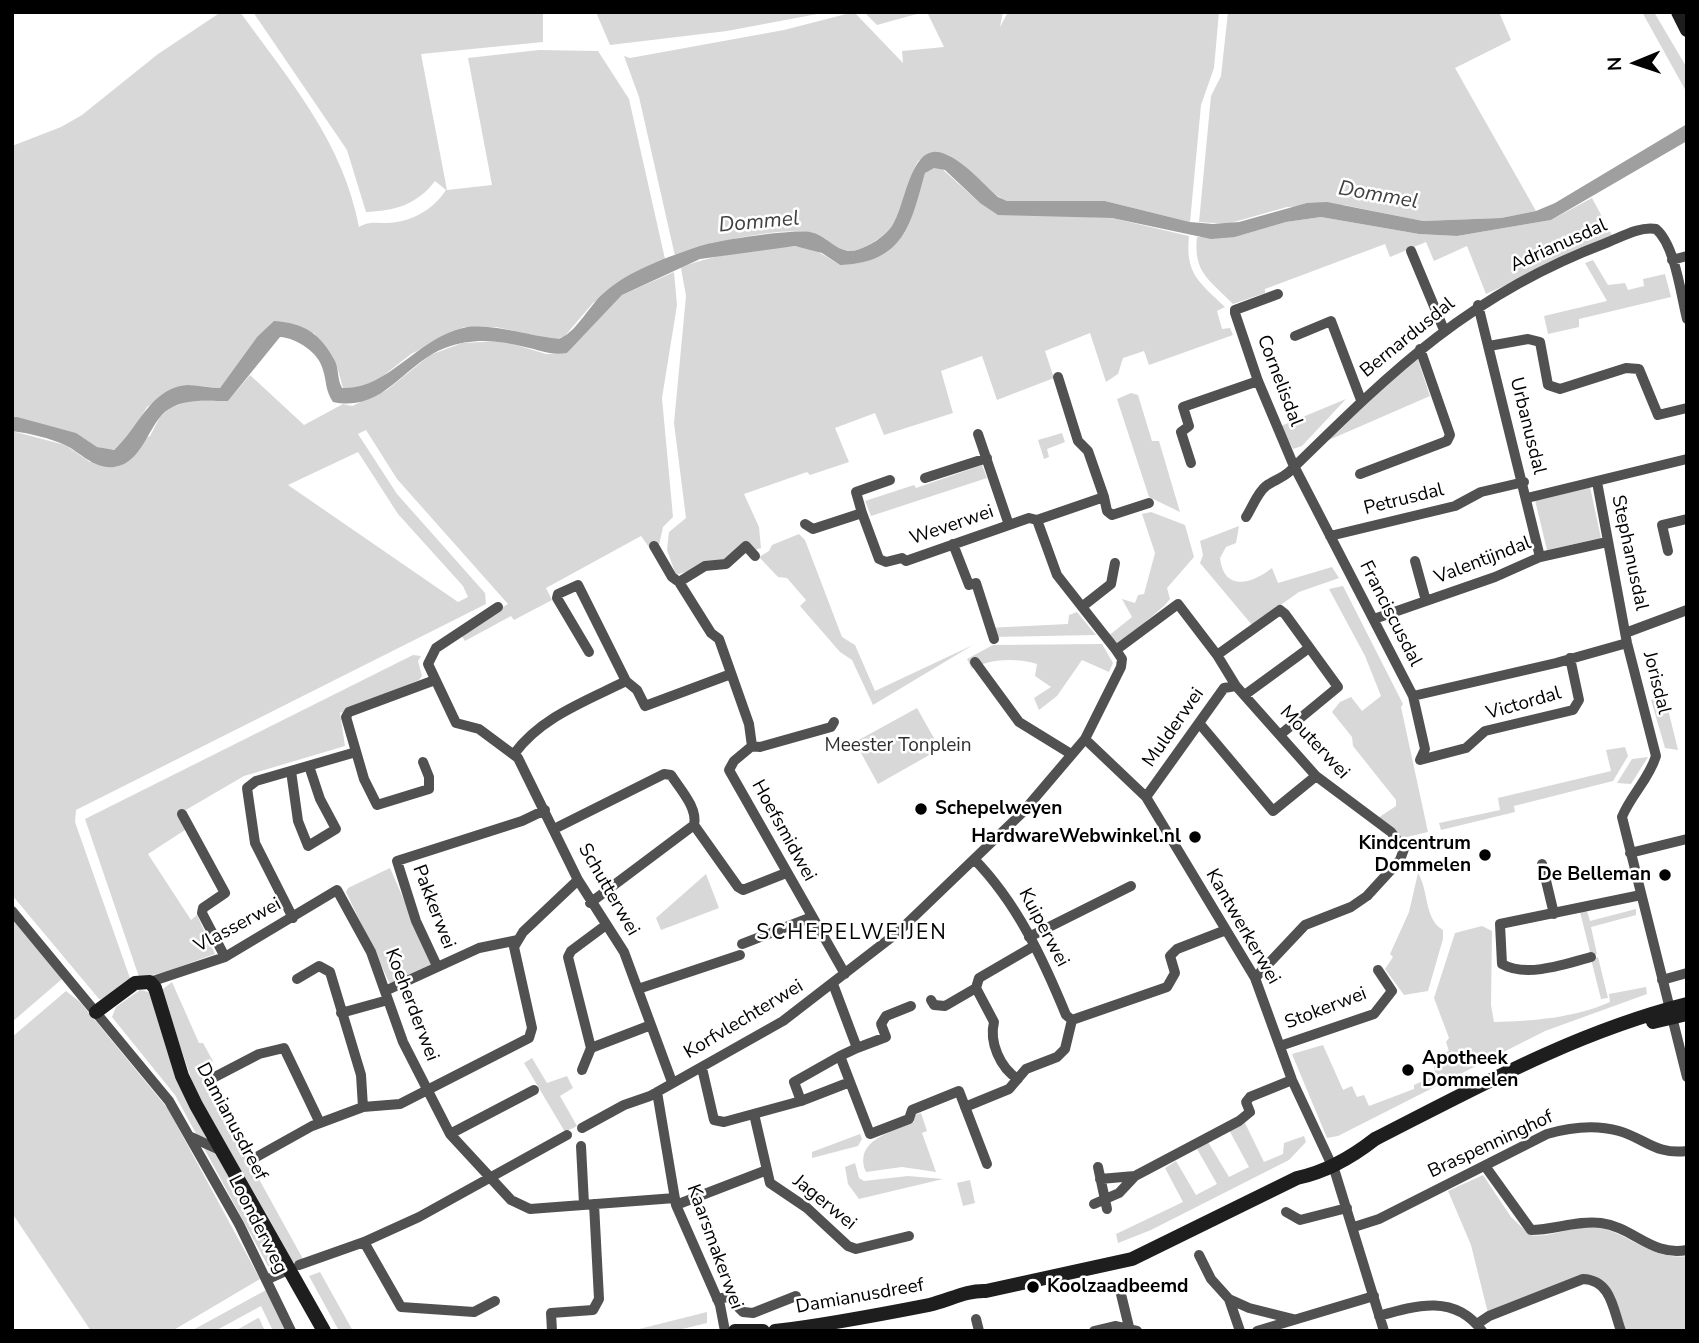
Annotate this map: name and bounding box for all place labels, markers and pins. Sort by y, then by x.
place label: Schepelweyen [935,798,1062,820]
marker: Schepelweyen [913,801,929,817]
place label: HardwareWebwinkel.nl [971,826,1181,848]
marker: HardwareWebwinkel.nl [1187,829,1203,845]
place label: Kindcentrum Dommelen [1358,833,1471,877]
marker: Kindcentrum Dommelen [1477,847,1493,863]
place label: De Belleman [1537,864,1651,886]
marker: De Belleman [1657,867,1673,883]
place label: Apotheek Dommelen [1422,1048,1518,1092]
marker: Apotheek Dommelen [1400,1062,1416,1078]
place label: Koolzaadbeemd [1047,1276,1188,1298]
marker: Koolzaadbeemd [1025,1279,1041,1295]

